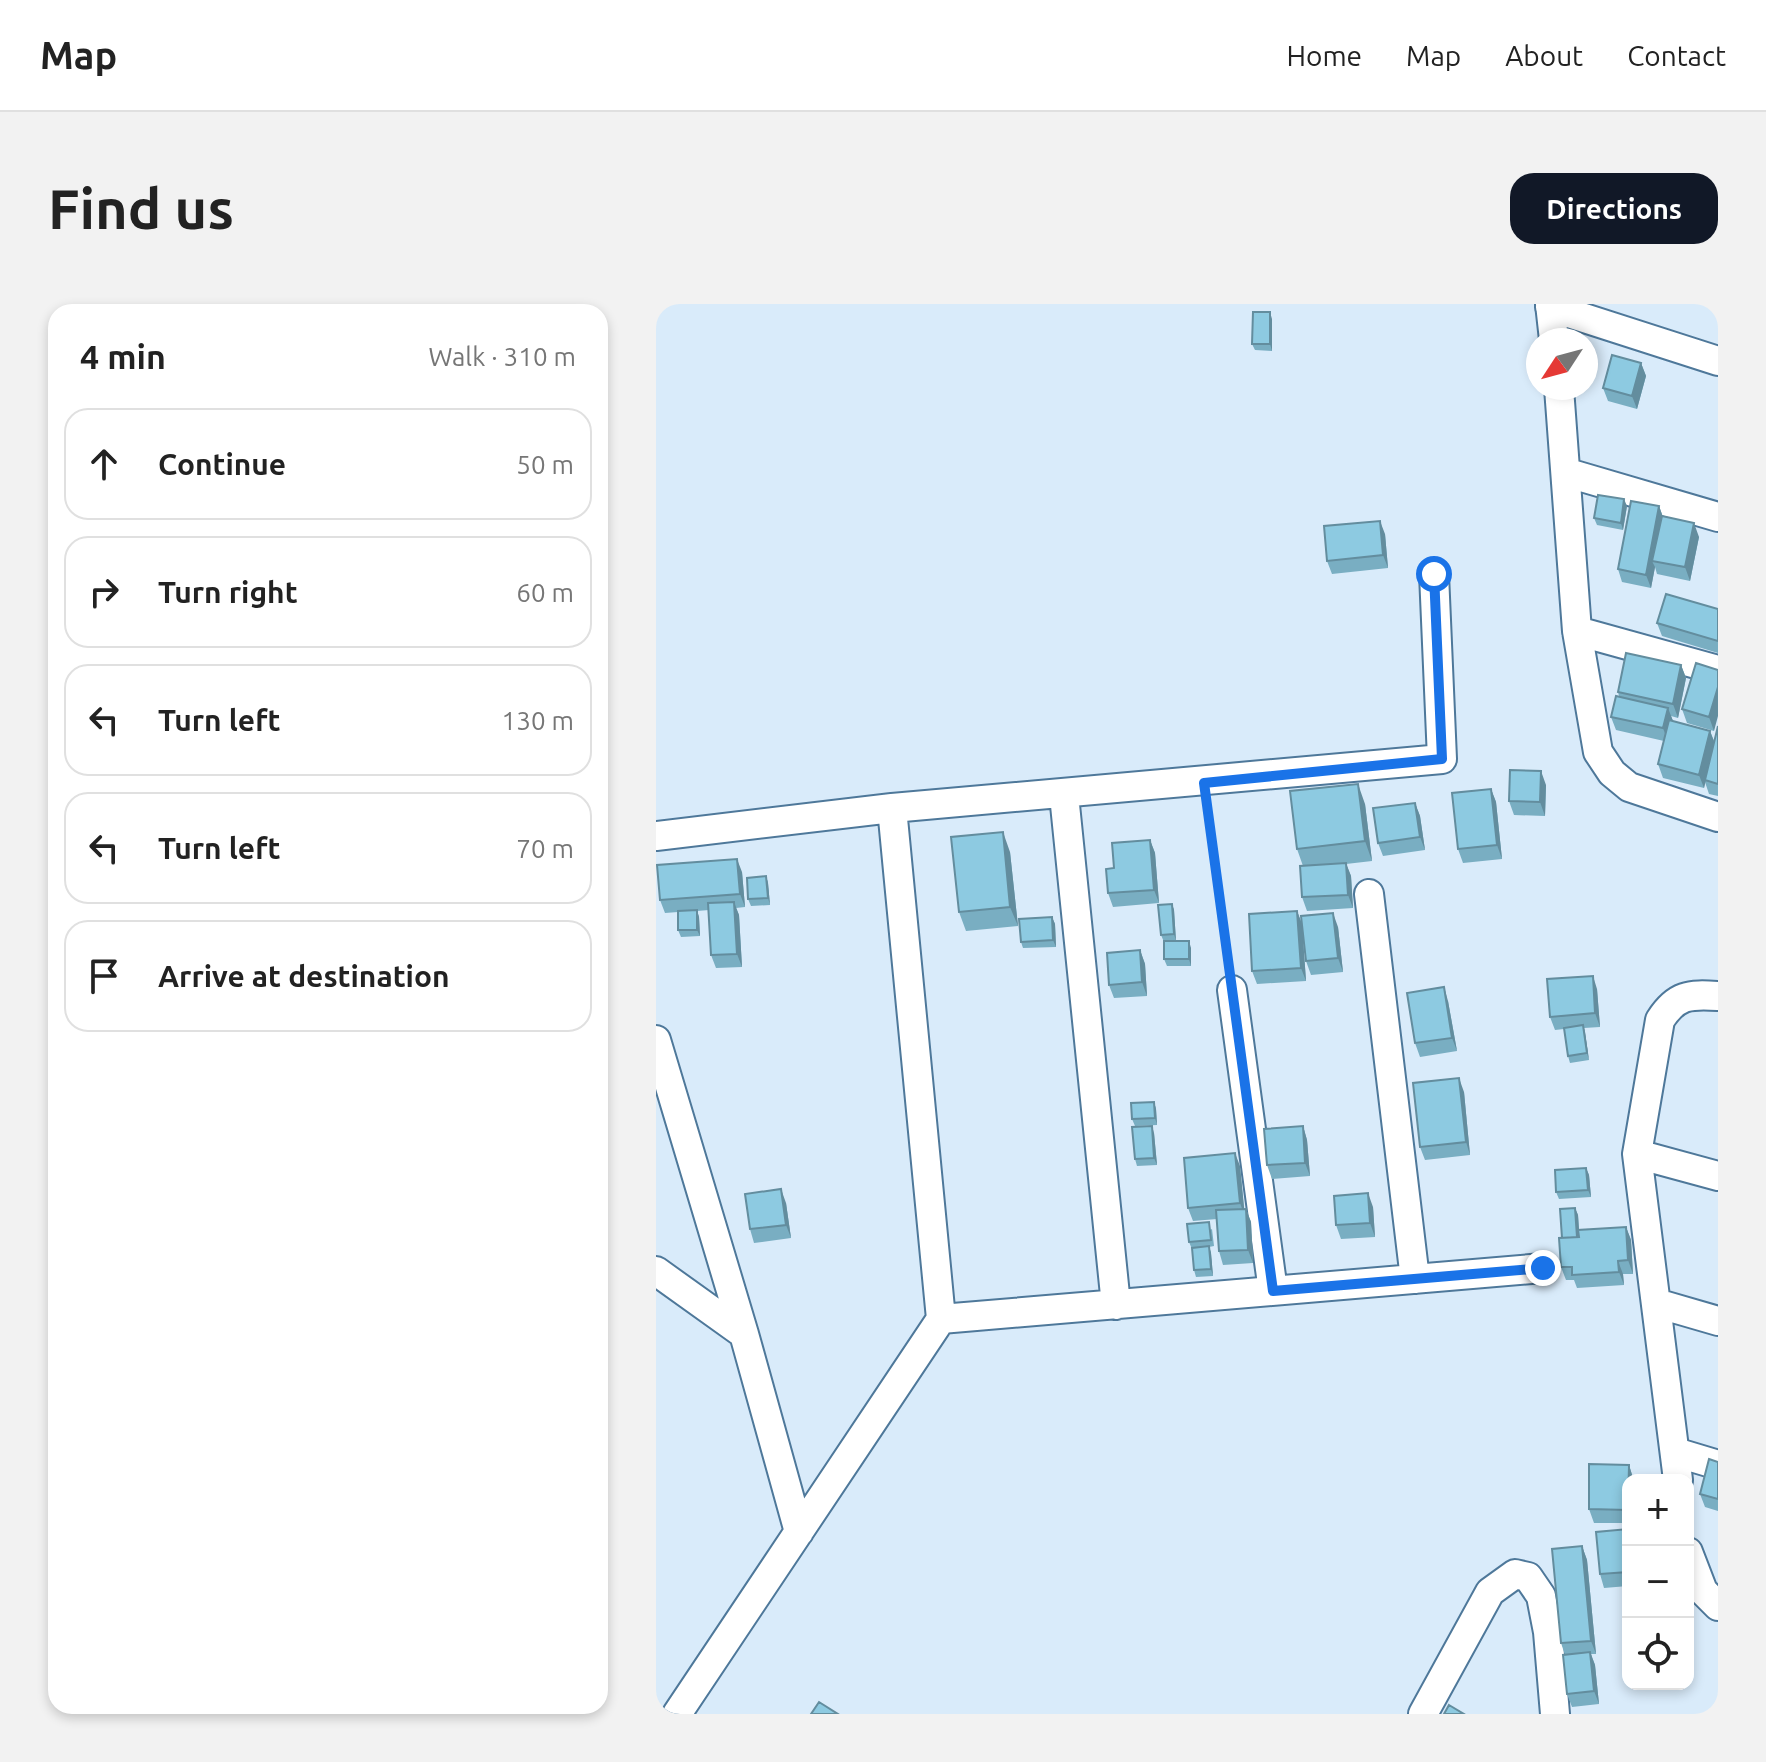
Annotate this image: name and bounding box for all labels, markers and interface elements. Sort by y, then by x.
text: Map [40,34,117,76]
text: Home [1287,40,1362,71]
text: Map [1406,40,1461,71]
text: About [1505,40,1583,71]
text: Contact [1627,40,1726,71]
button: Directions [1510,173,1718,244]
text: Find us [48,177,234,240]
north arrow [1526,328,1598,400]
text: 4 min [80,337,166,375]
text: Walk · 310 m [428,342,576,371]
icon: ahead [82,442,126,486]
text: Continue [158,447,286,481]
text: 50 m [516,450,574,479]
route start [1416,556,1452,592]
icon: right [82,570,126,614]
text: Turn right [158,575,298,609]
text: 60 m [516,578,574,607]
icon: left [82,698,126,742]
text: Turn left [158,703,280,737]
text: 130 m [502,706,574,735]
icon: left [82,826,126,870]
text: Turn left [158,831,280,865]
text: 70 m [516,834,574,863]
icon: arrive [82,954,126,998]
text: Arrive at destination [158,959,450,993]
route end [1525,1250,1561,1286]
map controls [1622,1474,1694,1690]
button: + [1622,1474,1694,1546]
button: − [1622,1546,1694,1618]
button: locate [1622,1618,1694,1690]

